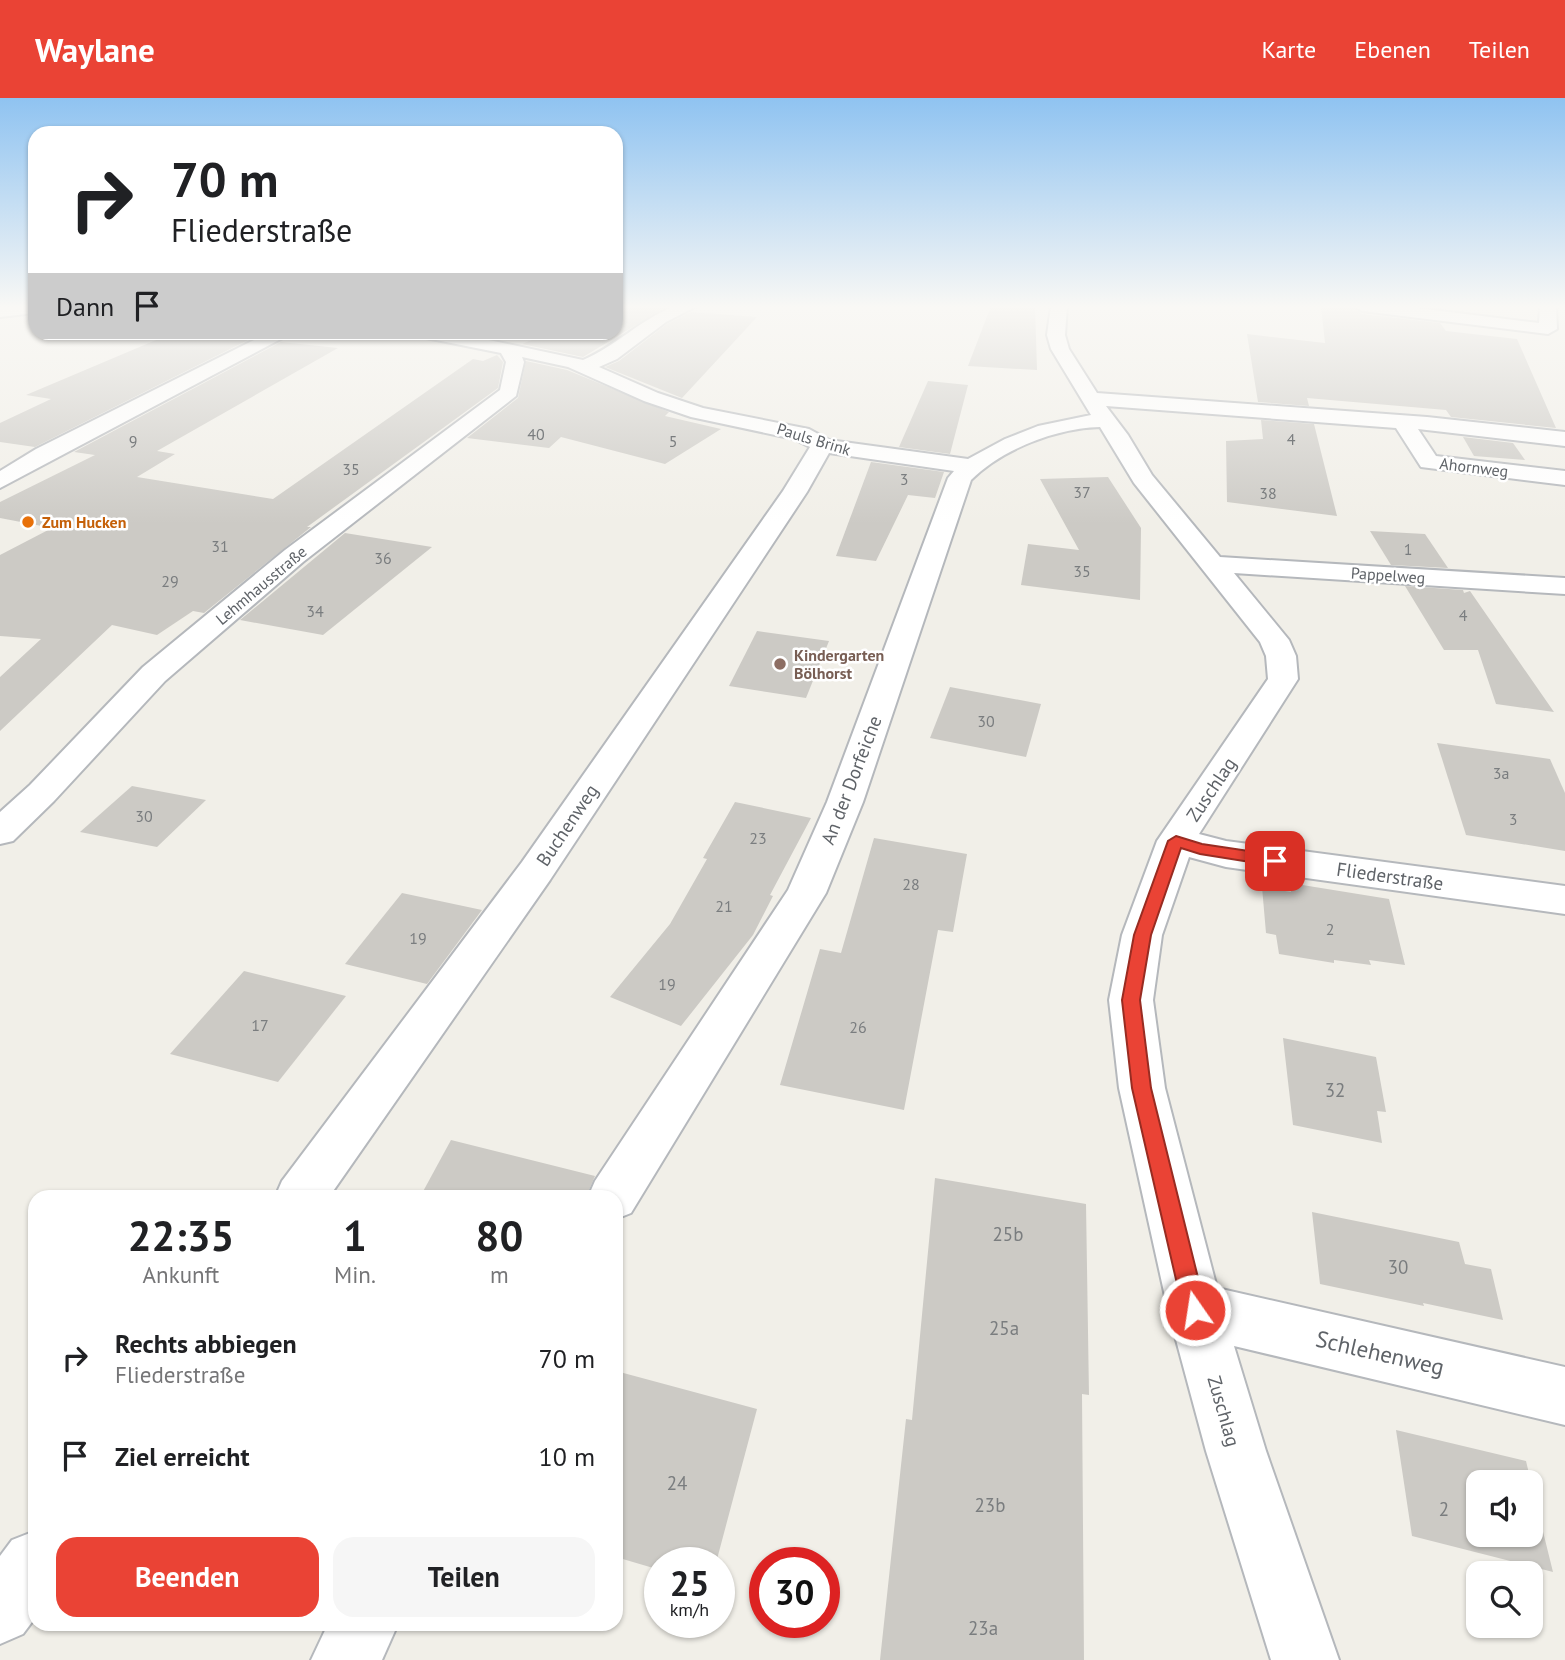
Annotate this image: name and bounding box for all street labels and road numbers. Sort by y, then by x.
street label: Pauls Brink [775,418,854,460]
street label: Ahornweg [1439,453,1509,481]
street label: Lehmhausstraße [212,541,310,629]
street label: Pappelweg [1350,562,1426,588]
street label: An der Dorfeiche [815,712,887,848]
street label: Zuschlag [1181,752,1241,826]
street label: Buchenweg [531,779,603,871]
street label: Fliederstraße [1335,857,1445,895]
street label: Schlehenweg [1313,1324,1447,1381]
street label: Zuschlag [1202,1373,1246,1449]

